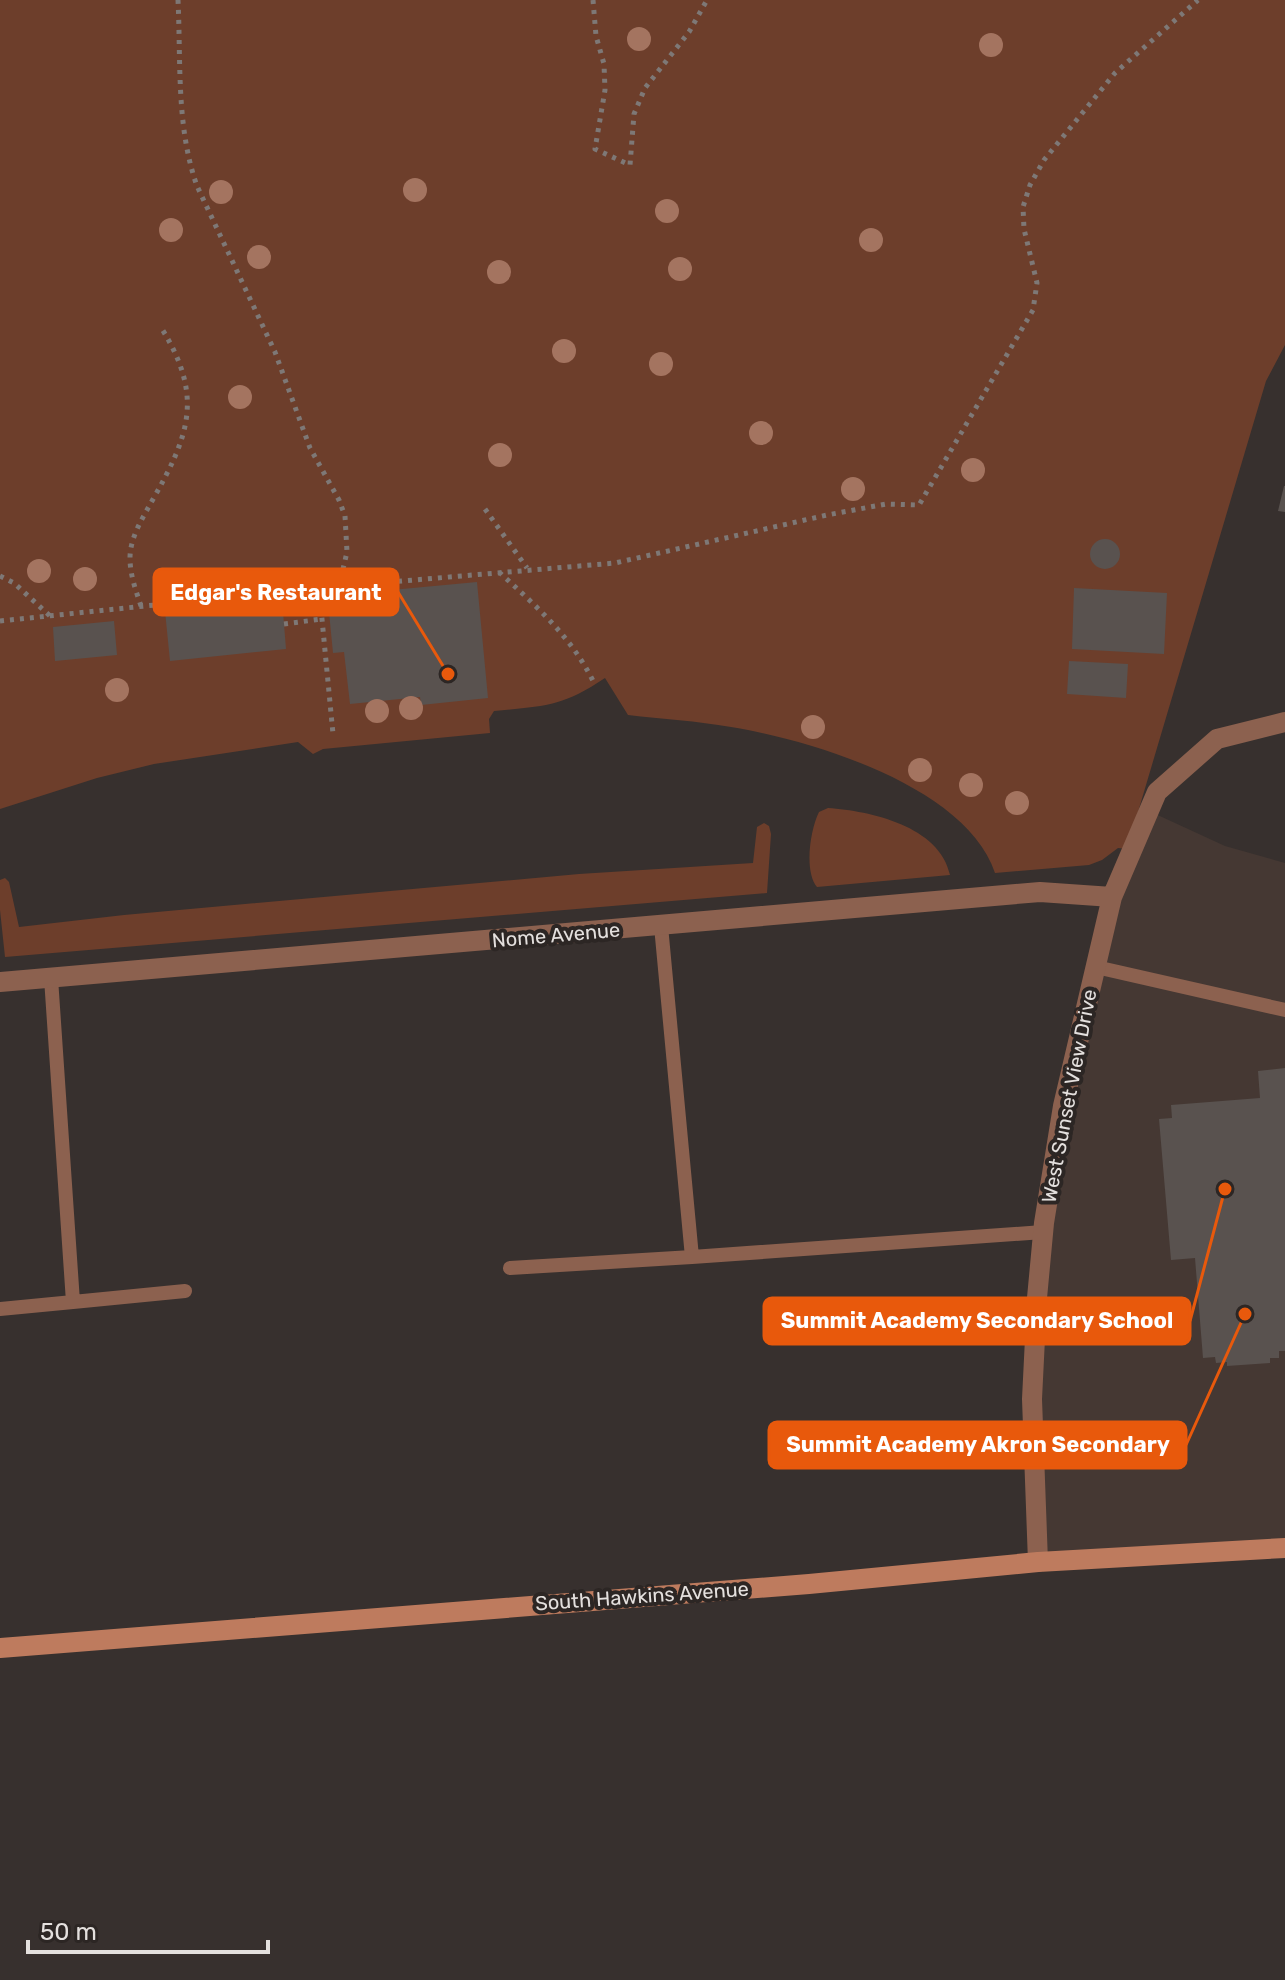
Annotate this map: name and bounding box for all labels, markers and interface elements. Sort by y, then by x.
callout: Edgar's Restaurant [154,569,398,615]
text: Edgar's Restaurant [170,579,382,606]
street label: Nome Avenue [491,917,621,953]
street label: West Sunset View Drive [1036,987,1102,1205]
callout: Summit Academy Secondary School [764,1298,1190,1344]
text: Summit Academy Secondary School [781,1307,1173,1334]
callout: Summit Academy Akron Secondary [769,1422,1186,1468]
text: Summit Academy Akron Secondary [786,1431,1170,1458]
street label: South Hawkins Avenue [534,1577,750,1615]
scale bar [28,1904,268,1954]
text: 50 m [40,1918,97,1946]

